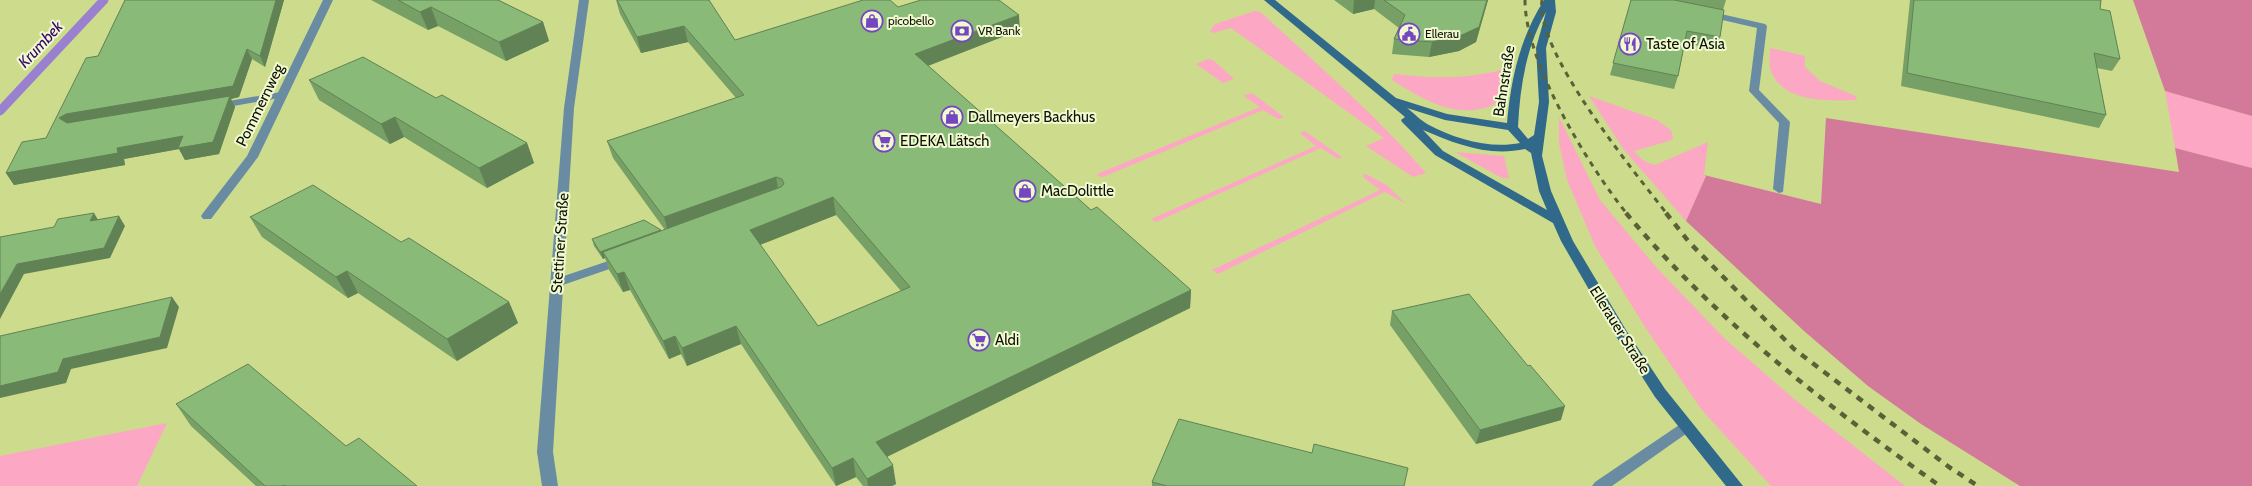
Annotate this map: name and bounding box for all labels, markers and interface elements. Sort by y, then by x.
shop icon: picobello [860,9,884,33]
place label: picobello [888,13,935,28]
water label: Krumbek [14,16,67,72]
bank icon: VR Bank [950,19,974,43]
public building icon: Ellerau [1397,22,1421,46]
place label: VR Bank [978,23,1021,38]
place label: Ellerau [1425,26,1459,41]
restaurant icon: Taste of Asia [1618,32,1642,56]
place label: Taste of Asia [1646,35,1726,53]
street label: Bahnstraße [1489,44,1519,118]
street label: Pommernweg [232,60,288,149]
shop icon: Dallmeyers Backhus [940,105,964,129]
place label: Dallmeyers Backhus [968,108,1095,126]
supermarket icon: EDEKA Lätsch [872,129,896,153]
place label: EDEKA Lätsch [900,132,989,150]
shop icon: MacDolittle [1013,179,1037,203]
place label: MacDolittle [1041,182,1114,200]
street label: Stettiner Straße [548,192,573,294]
street label: Ellerauer Straße [1586,283,1654,378]
supermarket icon: Aldi [967,328,991,352]
place label: Aldi [995,331,1019,349]

